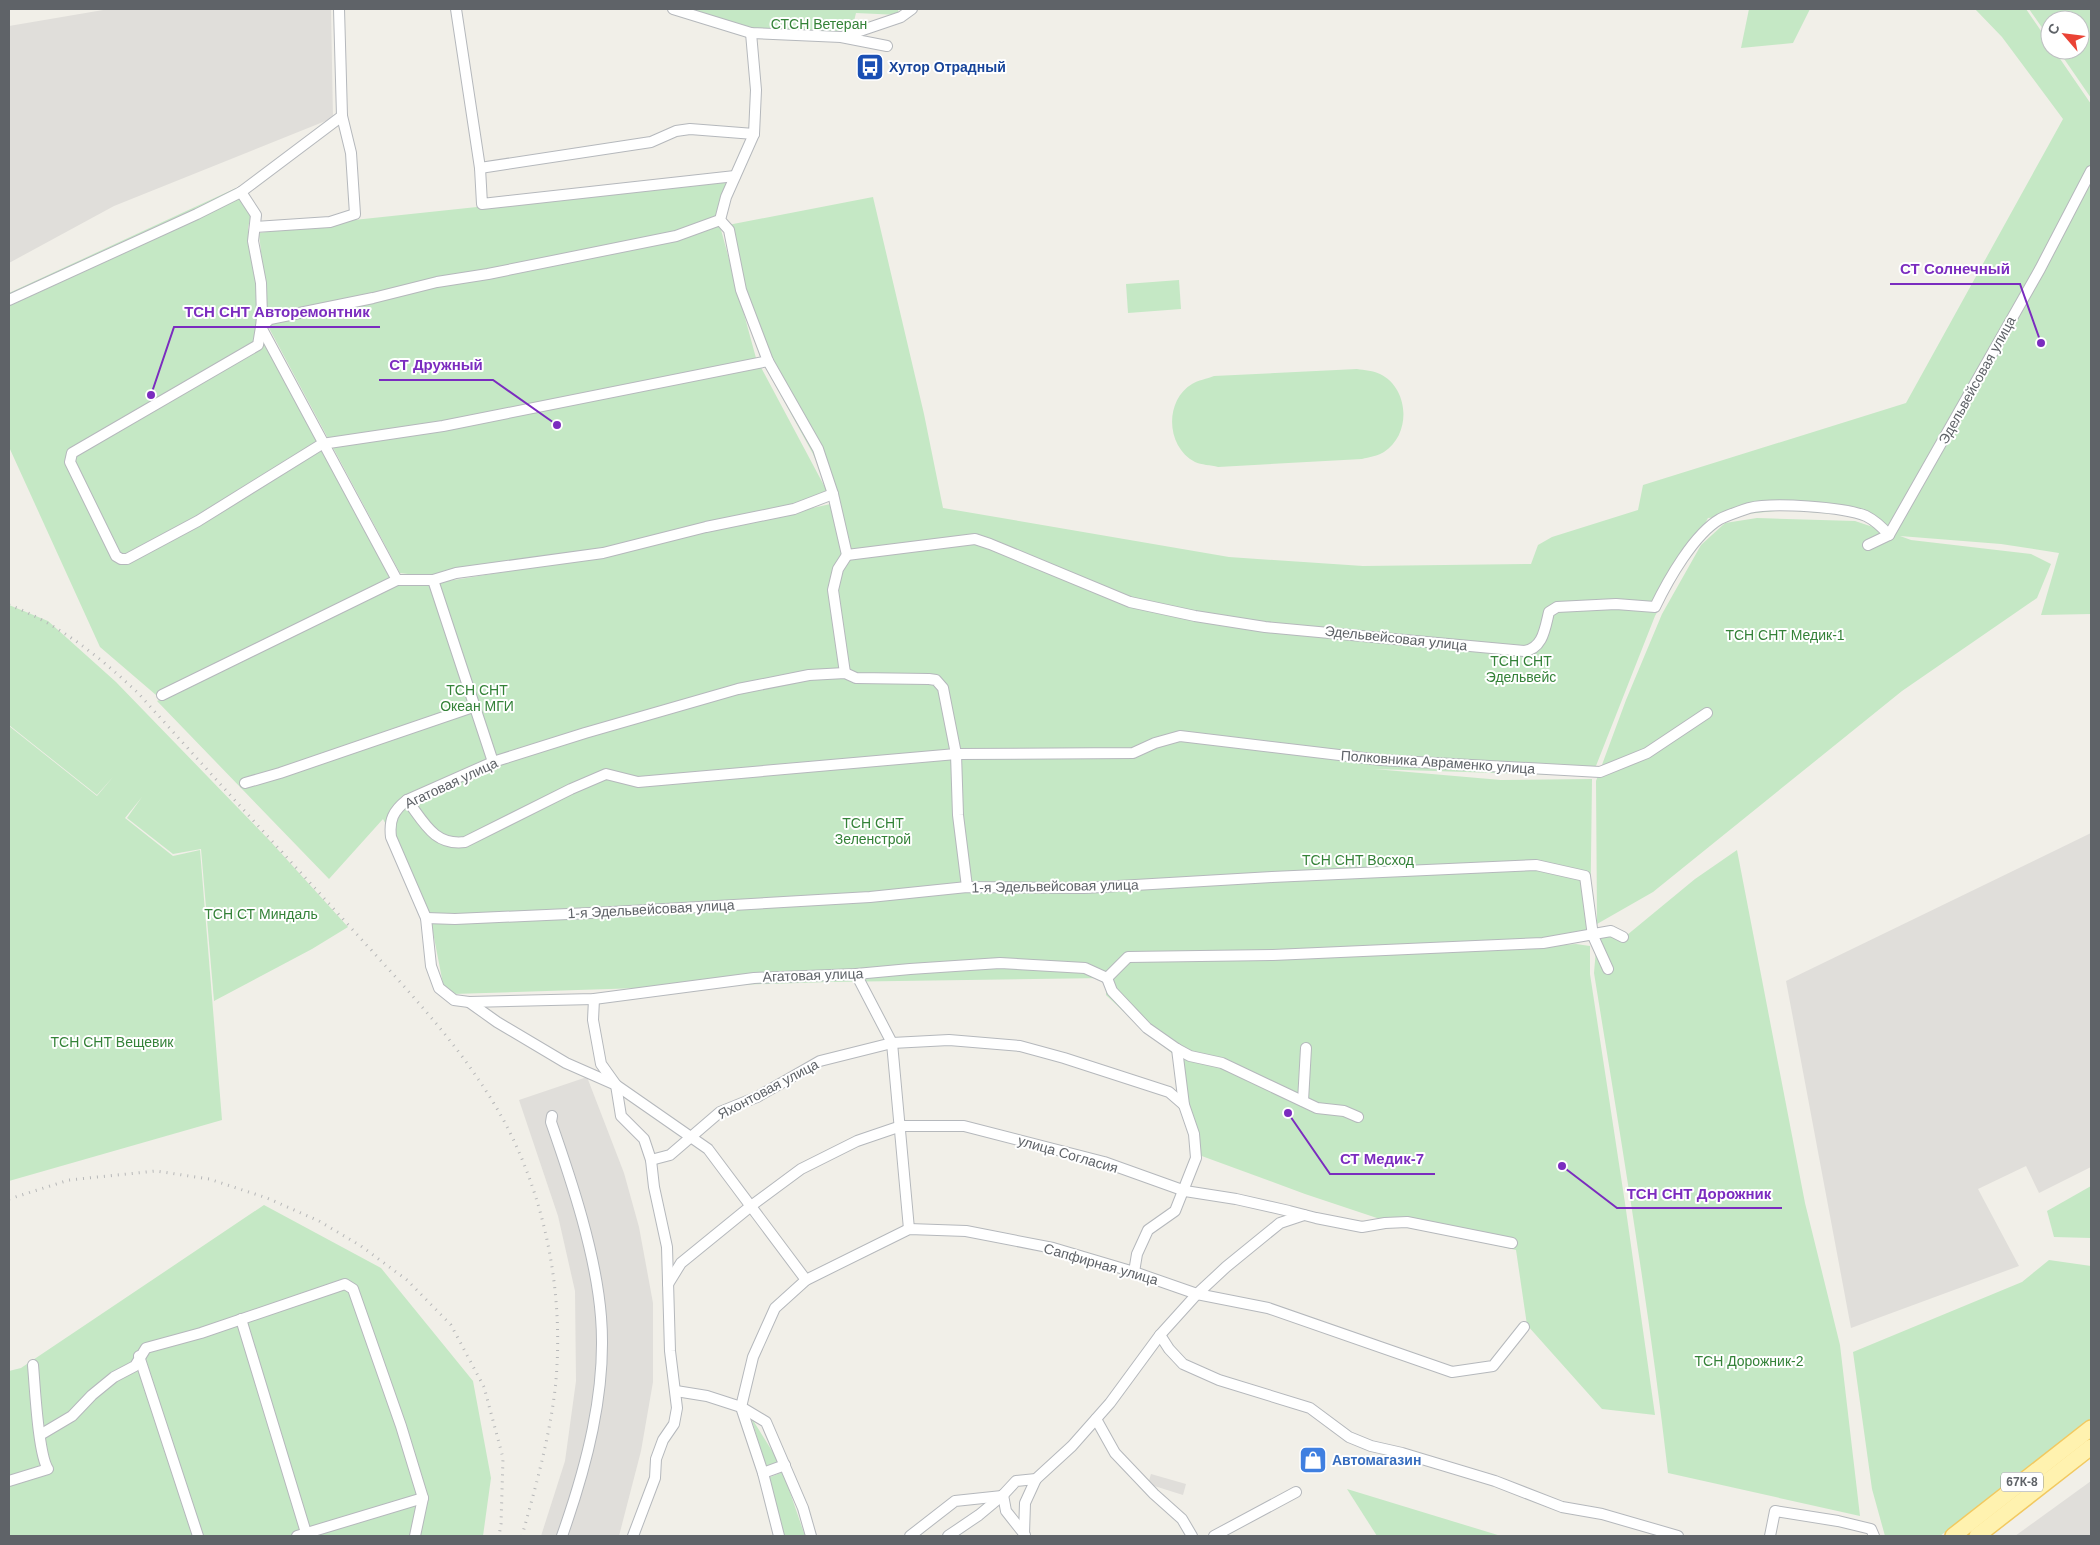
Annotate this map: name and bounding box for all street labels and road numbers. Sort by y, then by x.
street label: Эдельвейсовая улица [1935,313,2019,447]
street label: Эдельвейсовая улица [1324,623,1468,653]
street label: Полковника Авраменко улица [1340,747,1536,777]
street label: Агатовая улица [402,754,500,812]
street label: 1-я Эдельвейсовая улица [971,877,1139,895]
street label: 1-я Эдельвейсовая улица [567,897,735,921]
street label: Агатовая улица [762,965,864,985]
street label: Яхонтовая улица [715,1056,821,1122]
street label: улица Согласия [1016,1132,1120,1176]
street label: Сапфирная улица [1042,1240,1160,1288]
road number: 67К-8 [2001,1472,2043,1491]

